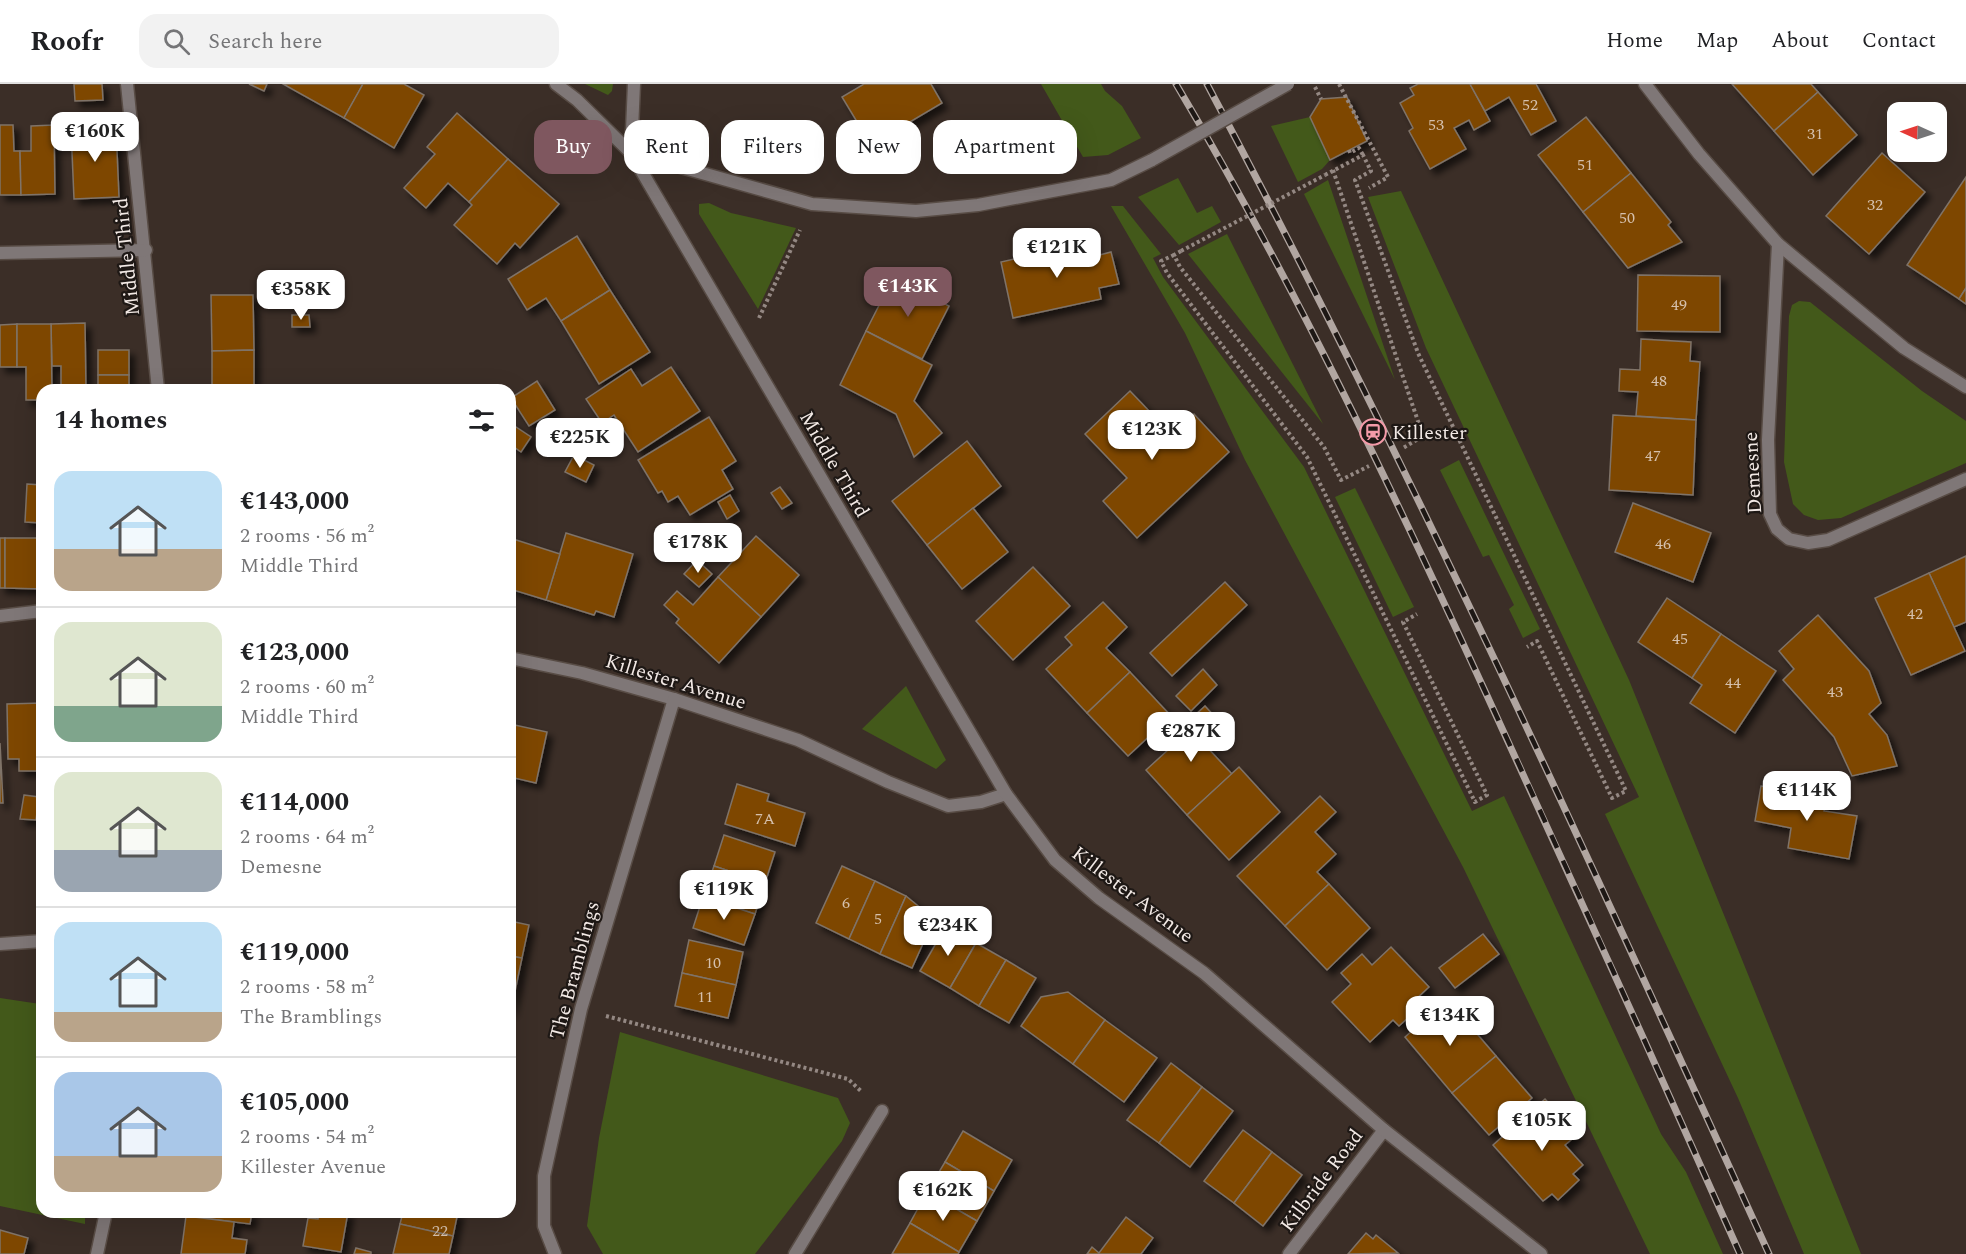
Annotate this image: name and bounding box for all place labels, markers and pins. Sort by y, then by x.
pin: €160K [53,112,137,163]
pin: €121K [1015,228,1099,279]
pin: €143K [866,267,950,318]
pin: €358K [259,270,343,321]
pin: €123K [1110,410,1194,461]
station icon: Killester [1358,417,1388,447]
pin: €225K [538,418,622,469]
place label: Killester [1392,418,1467,448]
pin: €178K [656,523,740,574]
pin: €287K [1149,712,1233,763]
pin: €114K [1765,771,1849,822]
pin: €119K [682,870,766,921]
pin: €234K [906,906,990,957]
pin: €134K [1408,996,1492,1047]
pin: €105K [1500,1101,1584,1152]
pin: €162K [901,1171,985,1222]

